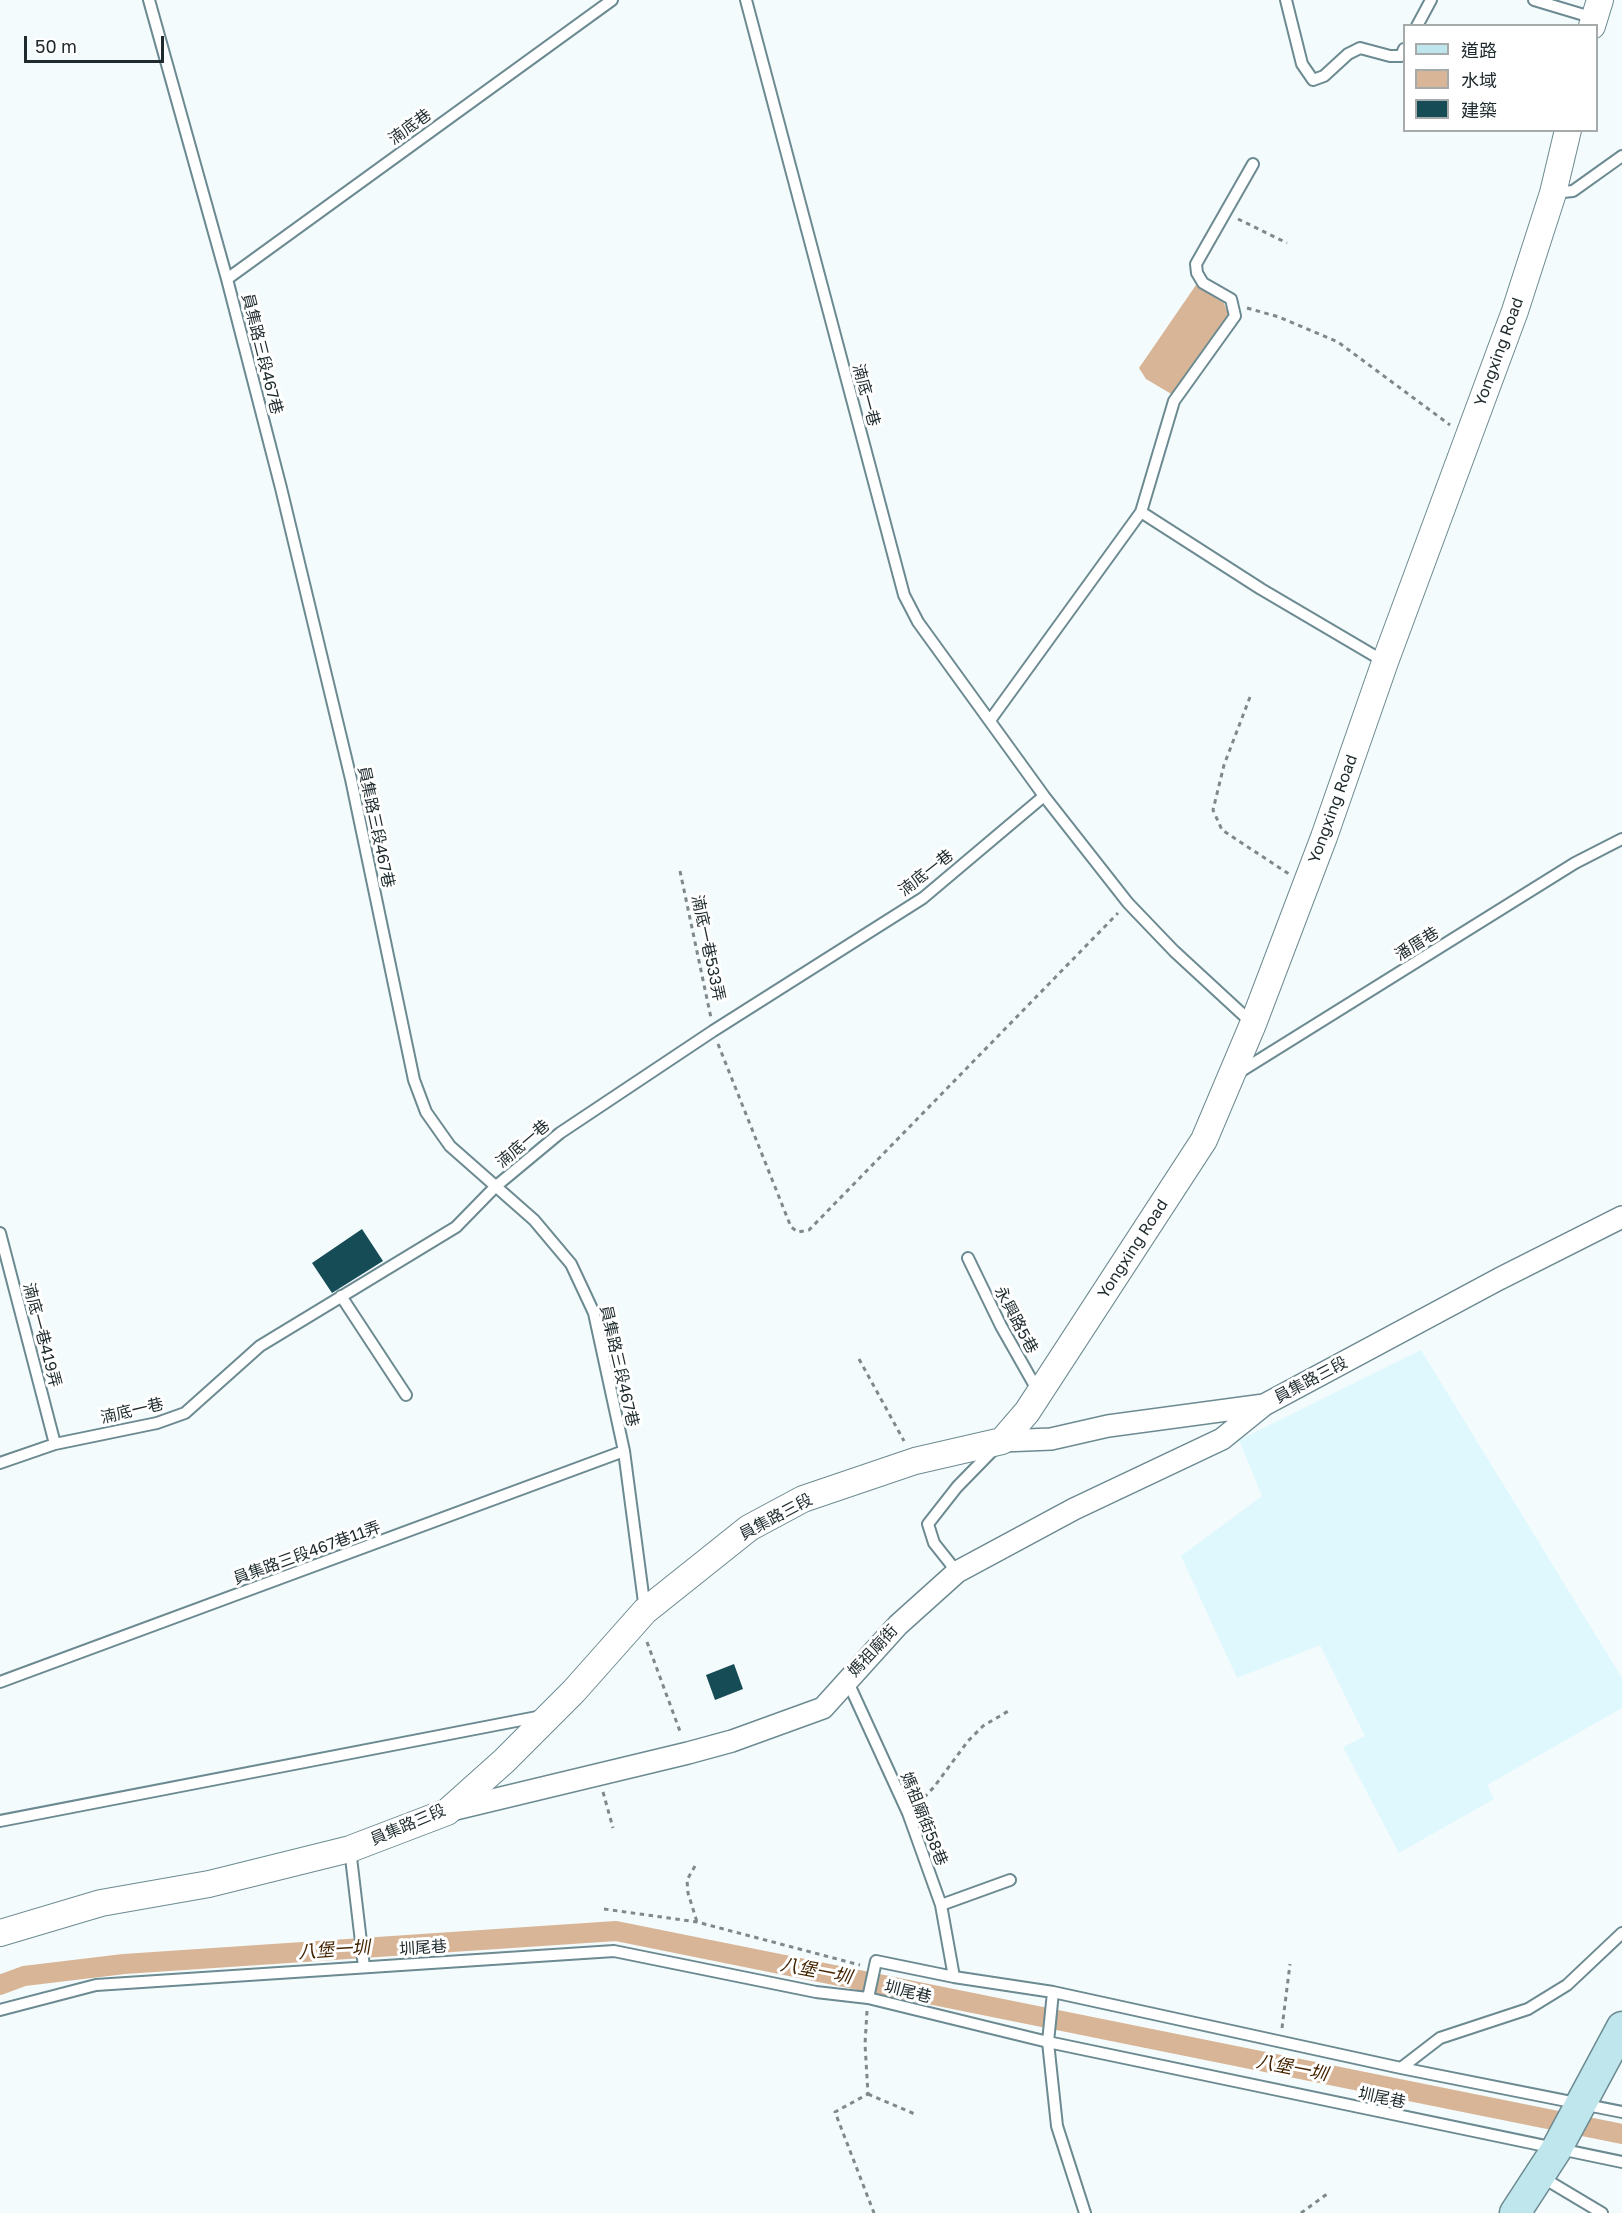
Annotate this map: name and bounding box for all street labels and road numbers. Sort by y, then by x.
street label: 湳底巷 [385,105,435,149]
street label: 員集路三段467巷 [238,292,286,416]
street label: Yongxing Road [1470,295,1528,409]
street label: 湳底一巷 [848,362,884,428]
street label: Yongxing Road [1304,752,1362,866]
street label: 員集路三段467巷 [354,764,398,890]
street label: 湳底一巷 [895,846,957,900]
street label: 湳底一巷533弄 [687,893,729,1003]
street label: 潘厝巷 [1392,923,1442,965]
street label: 湳底一巷 [492,1116,554,1172]
street label: Yongxing Road [1094,1196,1172,1302]
street label: 湳底一巷419弄 [19,1281,65,1389]
street label: 永興路5巷 [990,1283,1042,1357]
street label: 員集路三段467巷 [596,1303,642,1429]
street label: 員集路三段 [1271,1353,1351,1407]
street label: 湳底一巷 [99,1394,165,1428]
street label: 員集路三段 [736,1490,816,1544]
street label: 員集路三段467巷11弄 [231,1517,383,1589]
street label: 媽祖廟街 [844,1621,902,1681]
street label: 媽祖廟街58巷 [897,1769,951,1869]
street label: 員集路三段 [367,1801,449,1849]
street label: 圳尾巷 [398,1937,448,1959]
street label: 圳尾巷 [882,1977,934,2007]
street label: 圳尾巷 [1357,2084,1407,2112]

